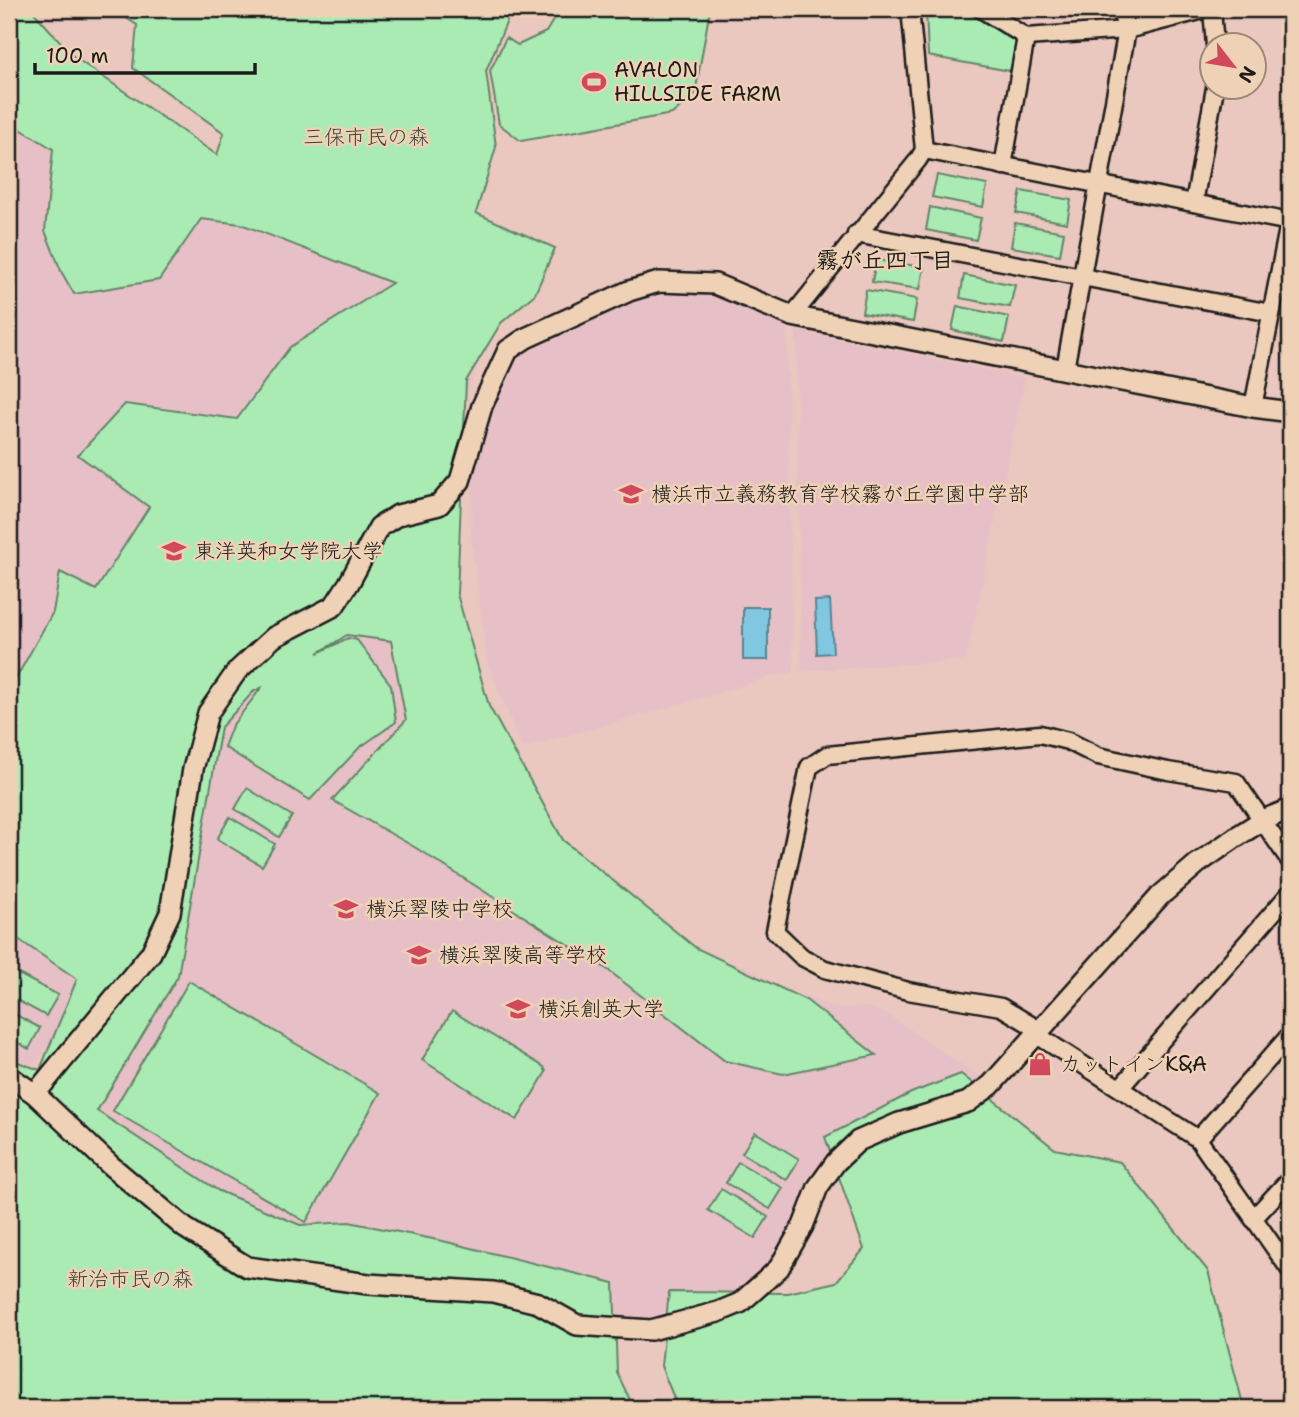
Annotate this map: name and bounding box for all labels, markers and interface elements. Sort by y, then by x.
scale bar [35,32,256,76]
north arrow [1198,32,1268,102]
text: 100 m [46,42,109,70]
place label: AVALON HILLSIDE FARM [614,56,781,108]
text: N [1233,62,1262,87]
sports icon: AVALON HILLSIDE FARM [580,68,608,96]
park label: 三保市民の森 [303,123,429,151]
district label: 霧が丘四丁目 [816,245,954,275]
school or university icon: 横浜市立義務教育学校霧が丘学園中学部 [617,480,645,508]
place label: 横浜市立義務教育学校霧が丘学園中学部 [651,480,1029,508]
school or university icon: 東洋英和女学院大学 [160,537,188,565]
place label: 東洋英和女学院大学 [194,537,383,565]
school or university icon: 横浜翠陵中学校 [332,895,360,923]
place label: 横浜翠陵中学校 [366,895,513,923]
school or university icon: 横浜翠陵高等学校 [405,941,433,969]
place label: 横浜翠陵高等学校 [439,941,607,969]
school or university icon: 横浜創英大学 [504,995,532,1023]
place label: 横浜創英大学 [538,995,664,1023]
shop icon: カットインK&A [1026,1050,1054,1078]
place label: カットインK&A [1060,1050,1207,1078]
park label: 新治市民の森 [67,1265,193,1293]

